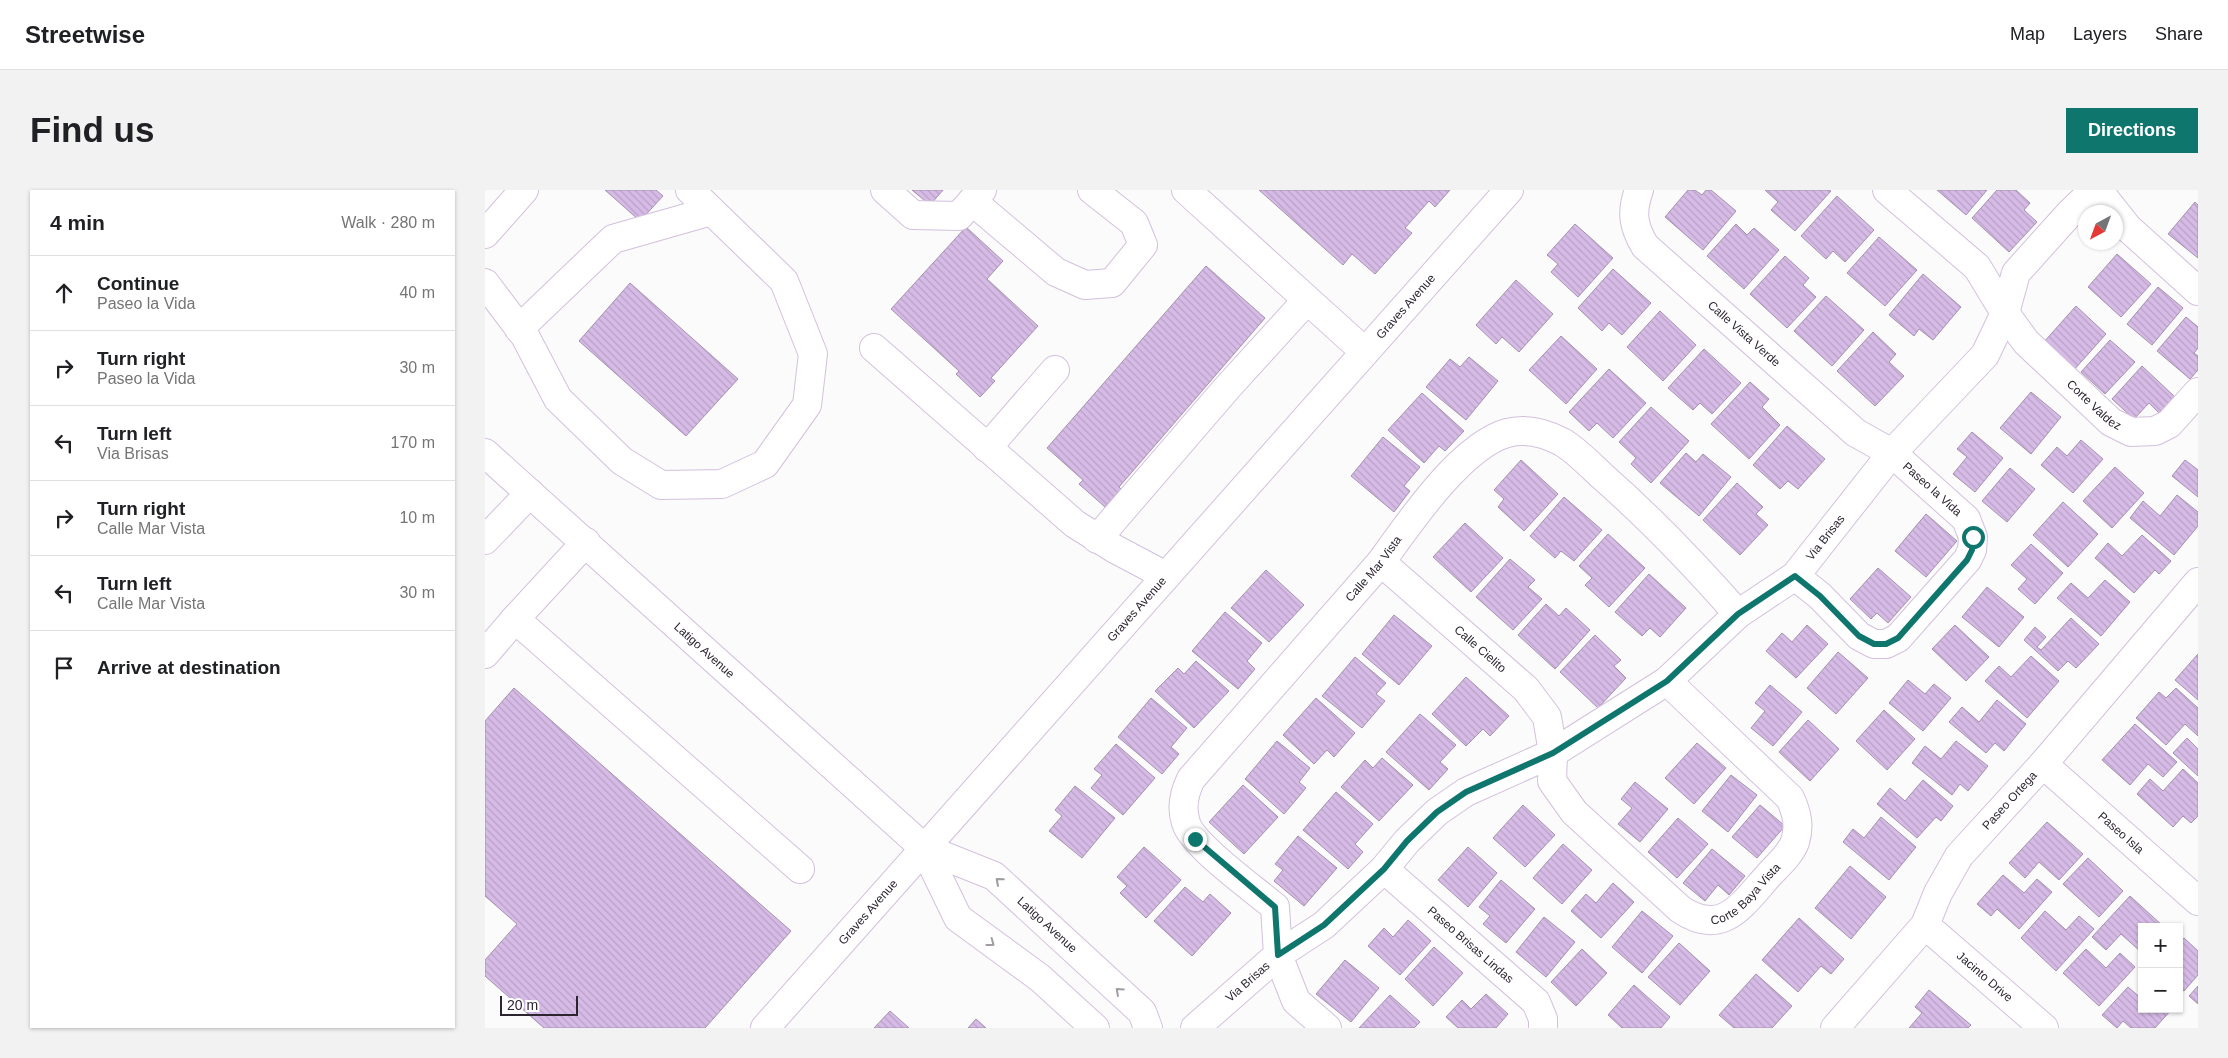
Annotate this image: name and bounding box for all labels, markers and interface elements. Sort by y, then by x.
text: Streetwise [25,21,145,48]
text: Map [2010,24,2045,44]
text: Layers [2073,24,2127,44]
text: Share [2155,24,2203,44]
button: Directions [2066,108,2198,153]
text: Find us [30,110,154,149]
north arrow [2078,205,2123,250]
text: 4 min [50,211,105,234]
text: Walk · 280 m [341,214,435,231]
street label: Graves Avenue [1373,271,1438,342]
text: Continue [97,273,179,294]
icon: ahead [50,279,78,307]
text: 40 m [399,284,435,301]
text: Paseo la Vida [97,295,195,312]
street label: Calle Vista Verde [1705,298,1783,370]
text: Turn right [97,348,185,369]
icon: right [50,354,78,382]
text: 30 m [399,359,435,376]
text: Paseo la Vida [97,370,195,387]
street label: Corte Valdez [2064,377,2123,433]
text: Turn left [97,423,172,444]
icon: left [50,429,78,457]
text: 170 m [391,434,435,451]
text: Via Brisas [97,445,169,462]
street label: Paseo la Vida [1900,459,1965,519]
text: Turn right [97,498,185,519]
icon: right [50,504,78,532]
text: 10 m [399,509,435,526]
street label: Via Brisas [1803,512,1848,563]
text: Calle Mar Vista [97,520,205,537]
route start [1962,526,1985,549]
street label: Calle Mar Vista [1343,533,1405,605]
text: Turn left [97,573,172,594]
street label: Graves Avenue [1104,574,1169,645]
icon: left [50,579,78,607]
text: 30 m [399,584,435,601]
text: Calle Mar Vista [97,595,205,612]
street label: Latigo Avenue [671,620,737,681]
street label: Calle Cielito [1452,623,1509,676]
icon: arrive [50,654,78,682]
text: Arrive at destination [97,657,281,678]
street label: Paseo Ortega [1979,768,2040,833]
street label: Paseo Isla [2095,809,2147,857]
route end [1184,828,1207,851]
street label: Corte Baya Vista [1710,860,1784,927]
street label: Graves Avenue [835,877,901,947]
one-way arrow [996,878,1005,887]
street label: Latigo Avenue [1014,894,1080,956]
street label: Paseo Brisas Lindas [1425,903,1516,986]
map controls [2138,923,2183,1013]
button: + [2138,923,2183,968]
one-way arrow [985,937,995,946]
street label: Jacinto Drive [1954,949,2016,1005]
street label: Via Brisas [1223,959,1272,1005]
button: − [2138,968,2183,1013]
one-way arrow [1116,988,1125,997]
scale bar [500,993,577,1016]
text: 20 m [507,997,538,1013]

